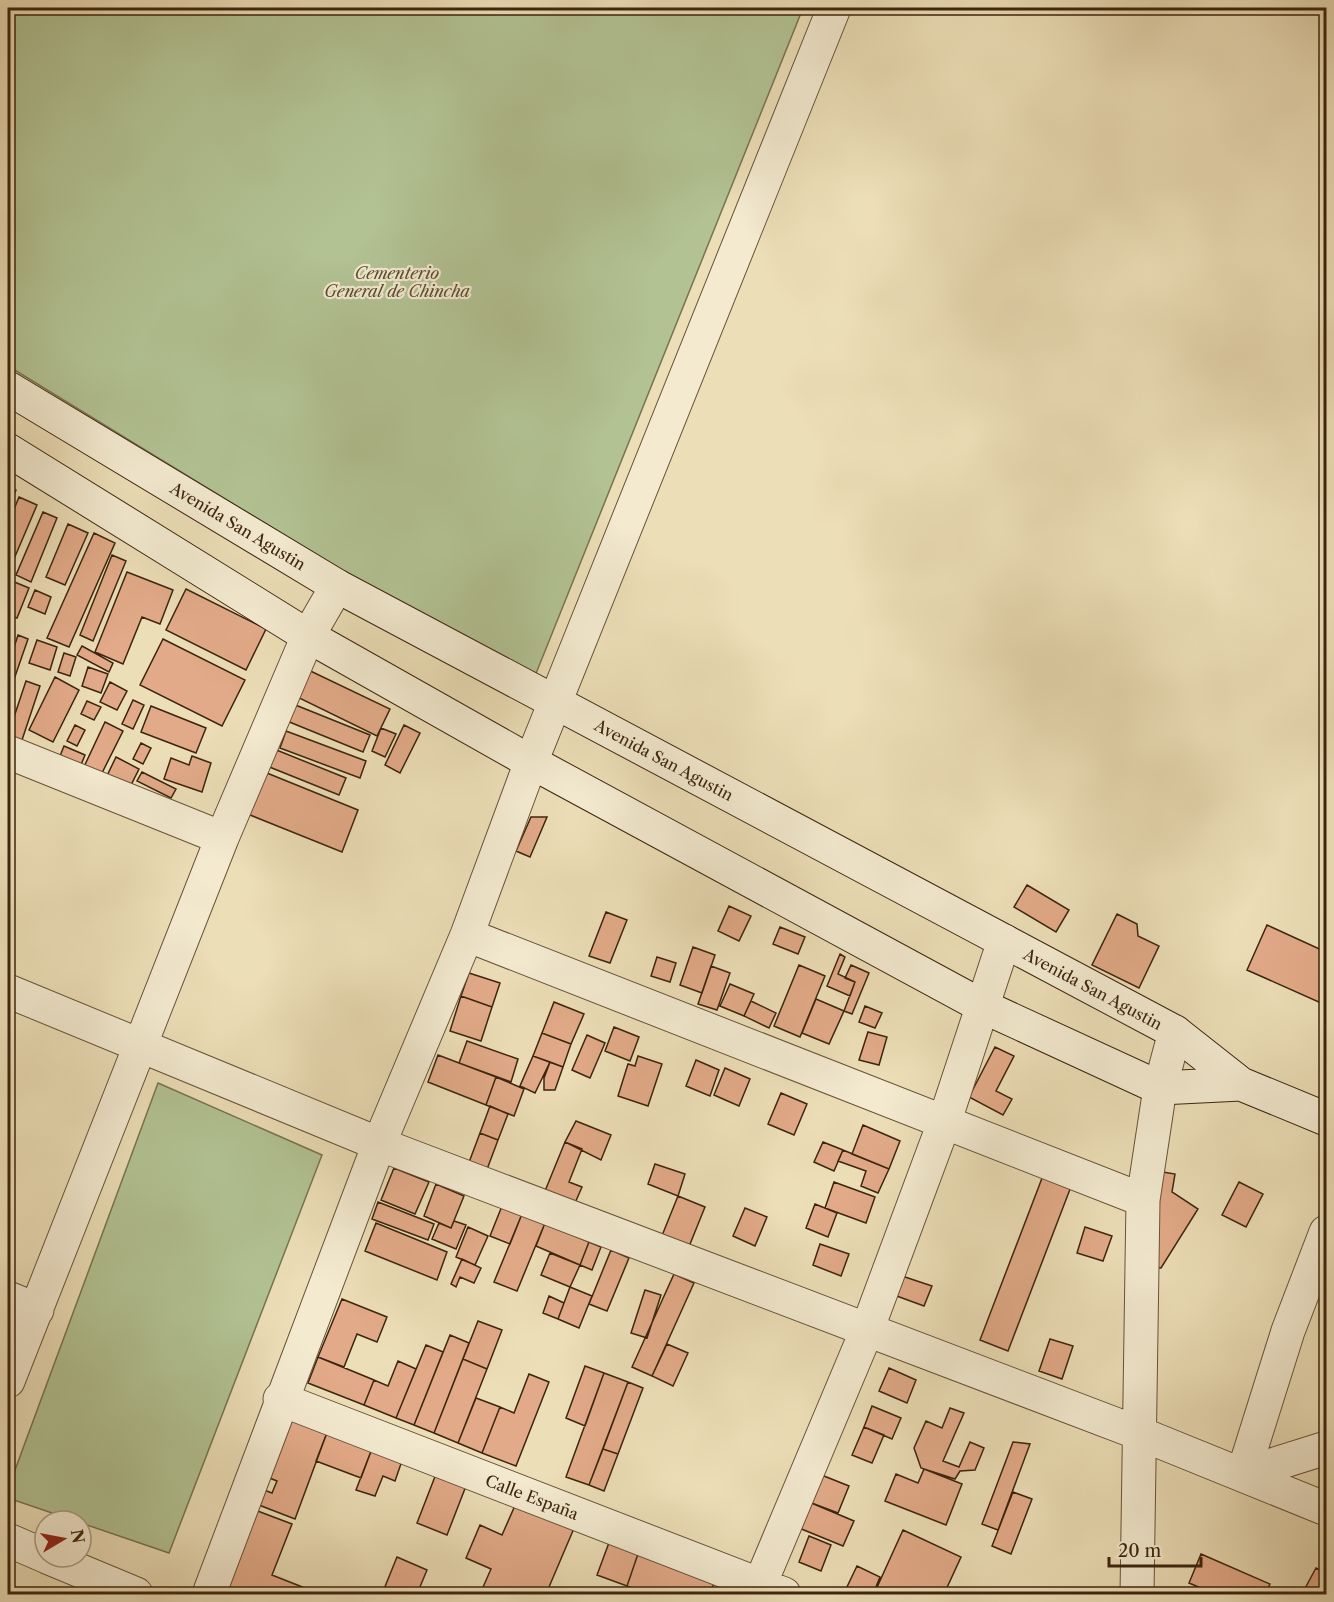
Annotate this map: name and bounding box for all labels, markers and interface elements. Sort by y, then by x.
park label: Cementerio General de Chincha [324,263,470,301]
street label: Avenida San Agustin [166,477,309,574]
street label: Avenida San Agustin [590,714,737,805]
street label: Avenida San Agustin [1019,943,1166,1034]
street label: Calle España [483,1470,582,1524]
north arrow [33,1509,93,1569]
text: N [67,1528,89,1545]
scale bar [1109,1530,1200,1568]
text: 20 m [1118,1540,1162,1562]

